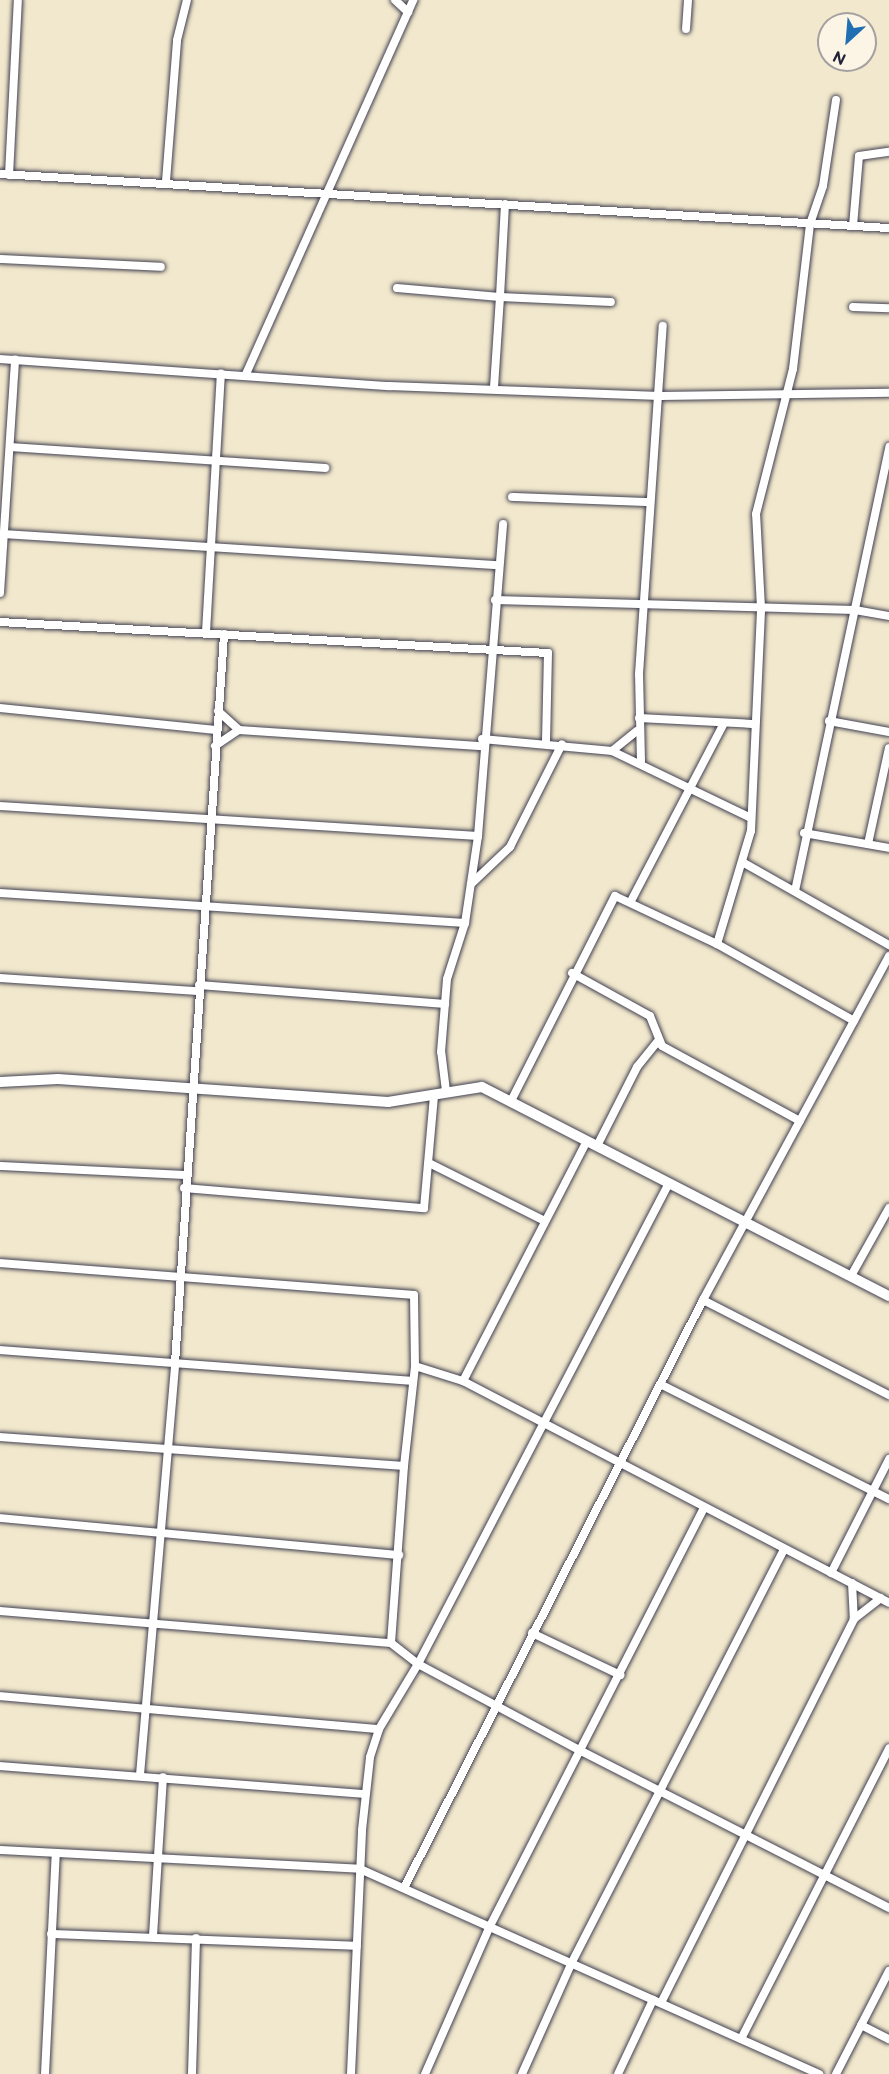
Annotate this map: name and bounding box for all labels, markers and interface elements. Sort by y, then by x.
north arrow [817,12,877,72]
text: N [830,46,849,68]

